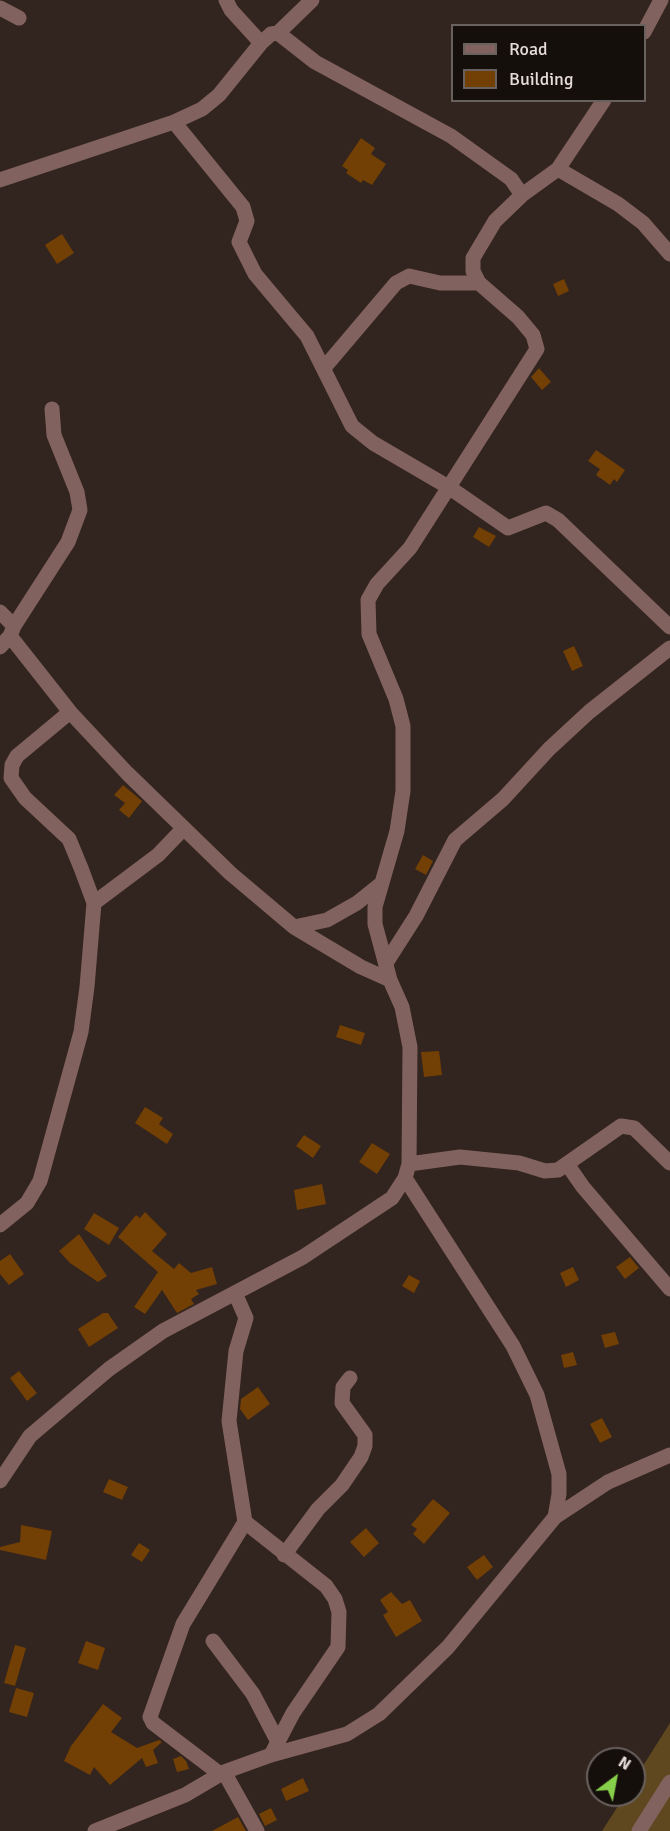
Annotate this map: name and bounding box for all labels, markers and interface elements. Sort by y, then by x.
legend [451,24,646,102]
text: Road [509,38,548,60]
text: Building [509,68,573,90]
north arrow [586,1747,646,1807]
text: N [614,1752,634,1775]

